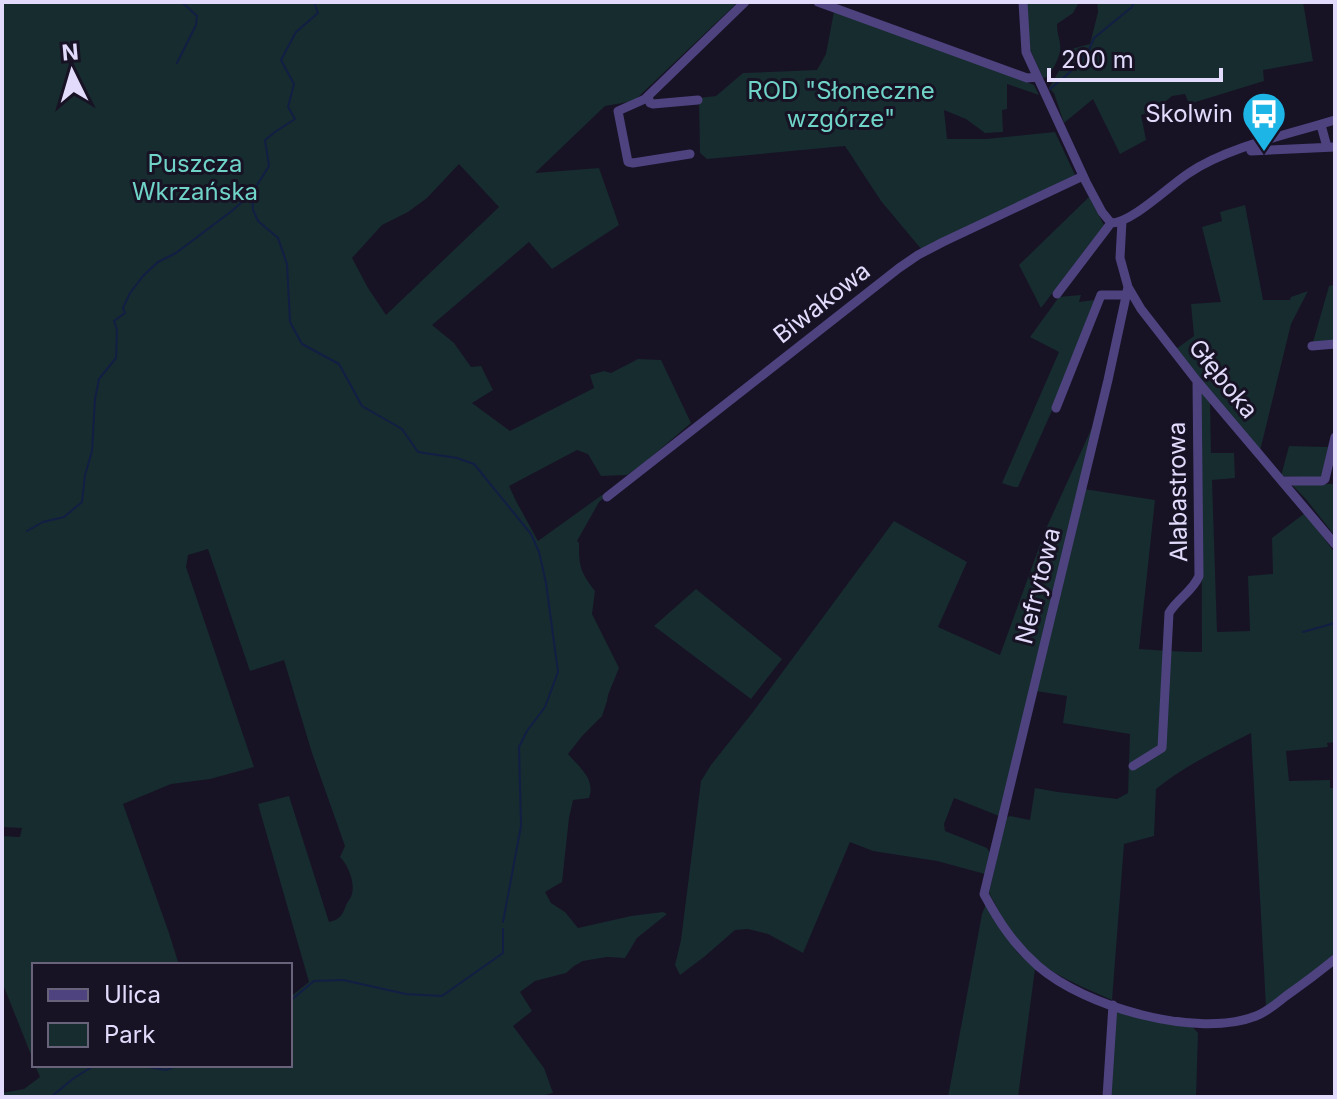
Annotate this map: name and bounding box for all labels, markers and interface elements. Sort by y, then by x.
north arrow [32,32,112,112]
scale bar [1049,32,1221,82]
text: N [61,38,80,66]
text: 200 m [1061,45,1134,74]
park label: ROD "Słoneczne wzgórze" [747,76,935,133]
bus stop icon: Skolwin [1240,90,1288,153]
place label: Skolwin [1145,99,1233,128]
park label: Puszcza Wkrzańska [132,149,258,206]
street label: Biwakowa [768,256,876,349]
street label: Głęboka [1183,333,1264,424]
street label: Alabastrowa [1162,422,1193,562]
street label: Nefrytowa [1009,525,1066,647]
legend [32,963,292,1067]
text: Ulica [104,980,161,1009]
text: Park [104,1020,155,1049]

